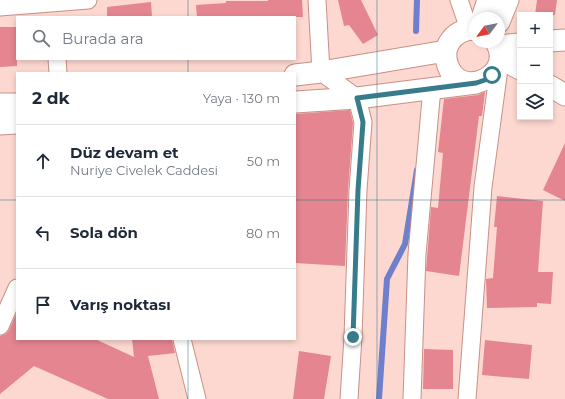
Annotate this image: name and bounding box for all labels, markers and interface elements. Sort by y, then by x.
north arrow [469,12,505,48]
map controls [517,12,553,120]
button: + [517,12,553,48]
search box [16,16,296,60]
icon: search [30,27,52,49]
text: Burada ara [62,29,144,48]
button: − [517,48,553,84]
route start [483,66,501,84]
button: layers [517,84,553,120]
text: 2 dk [32,88,70,108]
text: Yaya · 130 m [203,90,280,106]
text: Düz devam et [70,143,179,162]
icon: ahead [32,150,54,172]
text: 50 m [247,153,280,169]
text: Nuriye Civelek Caddesi [70,162,218,178]
icon: left [32,222,54,244]
text: Sola dön [70,223,138,242]
text: 80 m [246,225,280,241]
icon: arrive [32,294,54,316]
text: Varış noktası [70,295,171,314]
route end [344,328,362,346]

